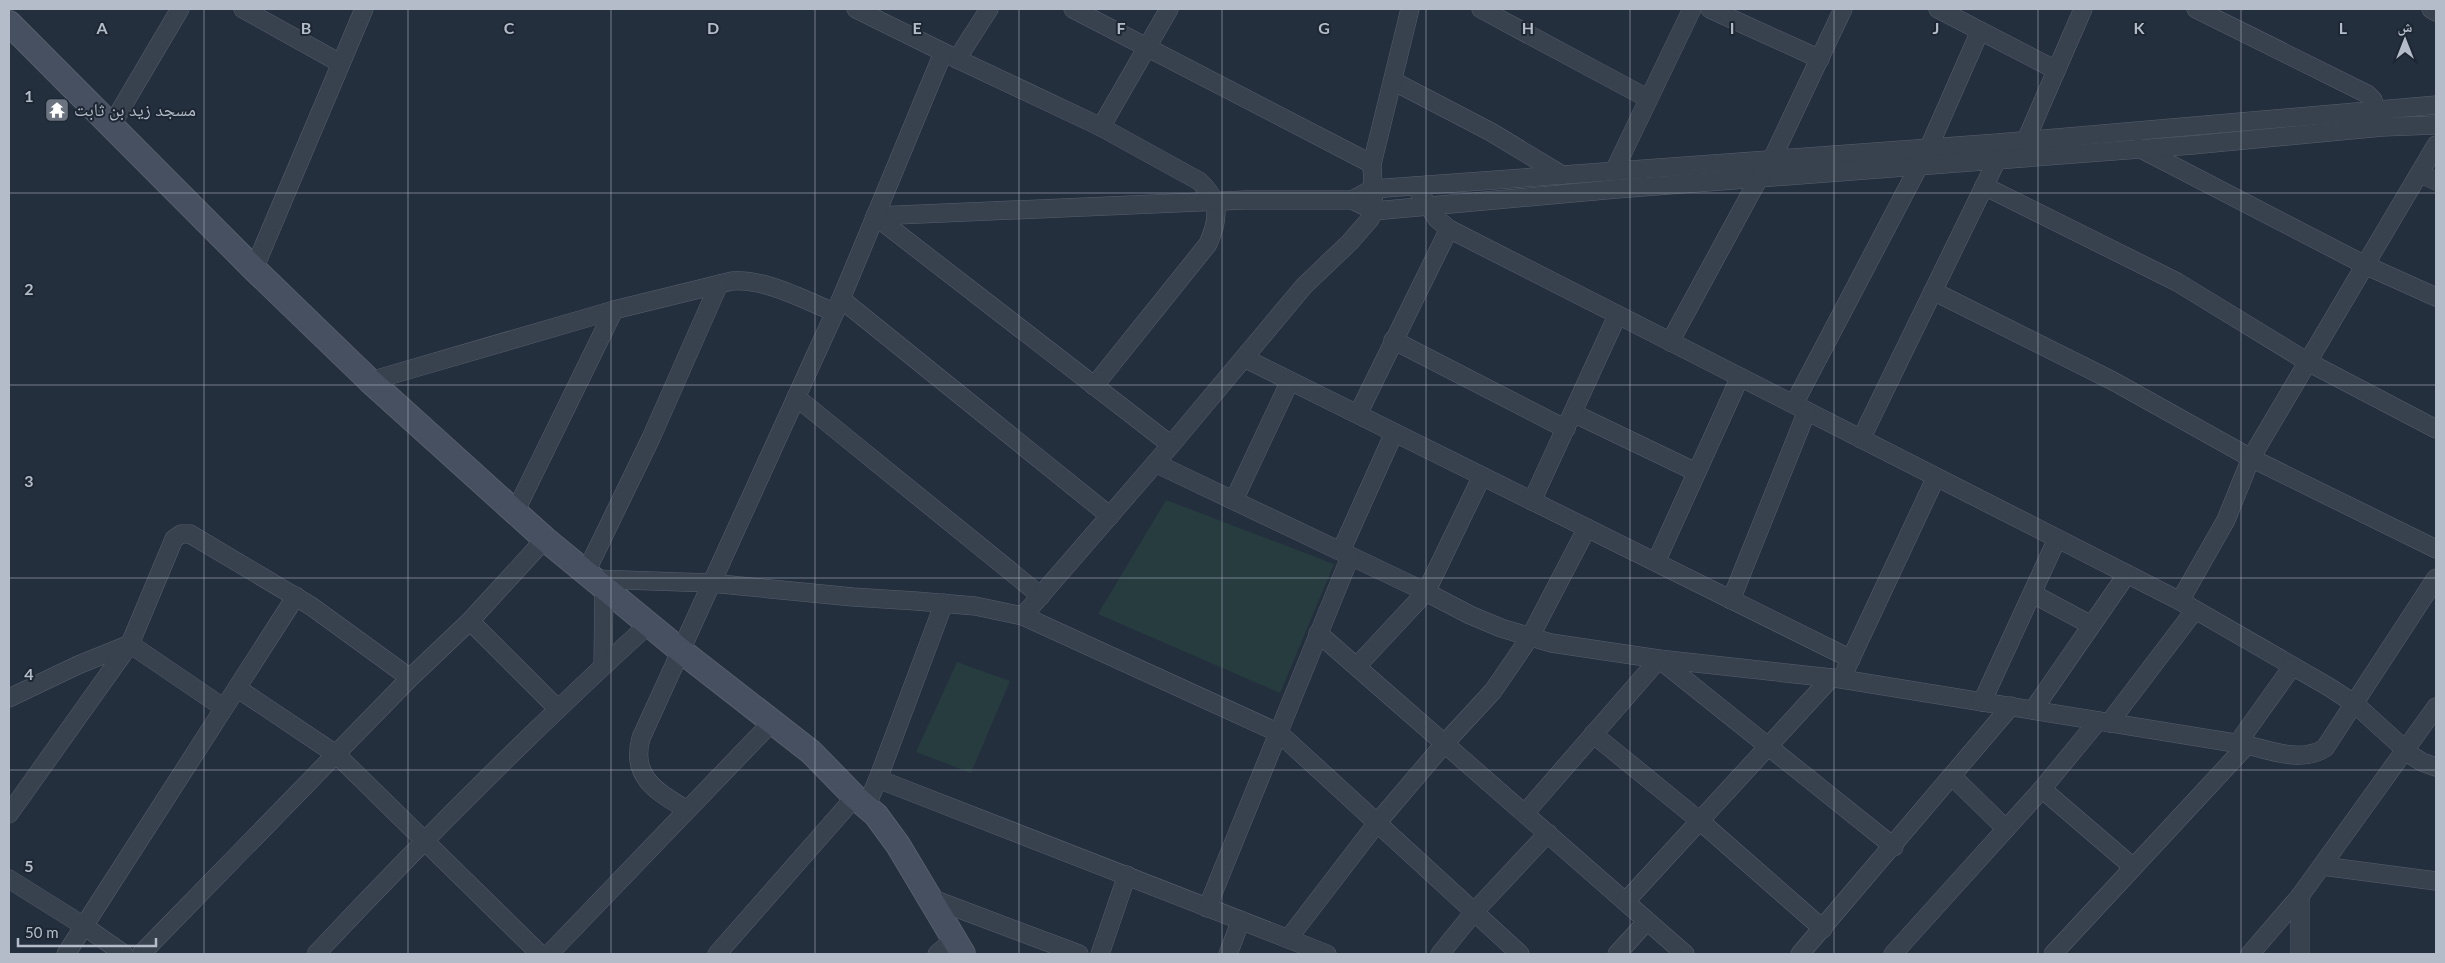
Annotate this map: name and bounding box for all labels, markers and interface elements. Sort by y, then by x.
north arrow [2380,15,2430,65]
text: A [95,18,108,37]
text: B [301,18,311,37]
text: C [504,18,515,37]
text: D [707,18,719,37]
text: E [912,18,922,37]
text: F [1116,18,1126,37]
text: G [1318,18,1330,37]
text: H [1522,18,1534,37]
text: I [1730,18,1734,37]
text: J [1933,18,1939,37]
text: K [2134,18,2146,37]
text: L [2339,18,2348,37]
text: ش [2398,18,2413,36]
text: 1 [24,86,34,105]
temple icon: مسجد زيد بن ثابت [44,97,70,123]
place label: مسجد زيد بن ثابت [74,98,196,121]
text: 2 [24,279,34,298]
text: 3 [24,471,34,490]
text: 4 [24,664,34,683]
text: 5 [24,856,34,875]
scale bar [18,916,155,948]
text: 50 m [25,923,59,941]

